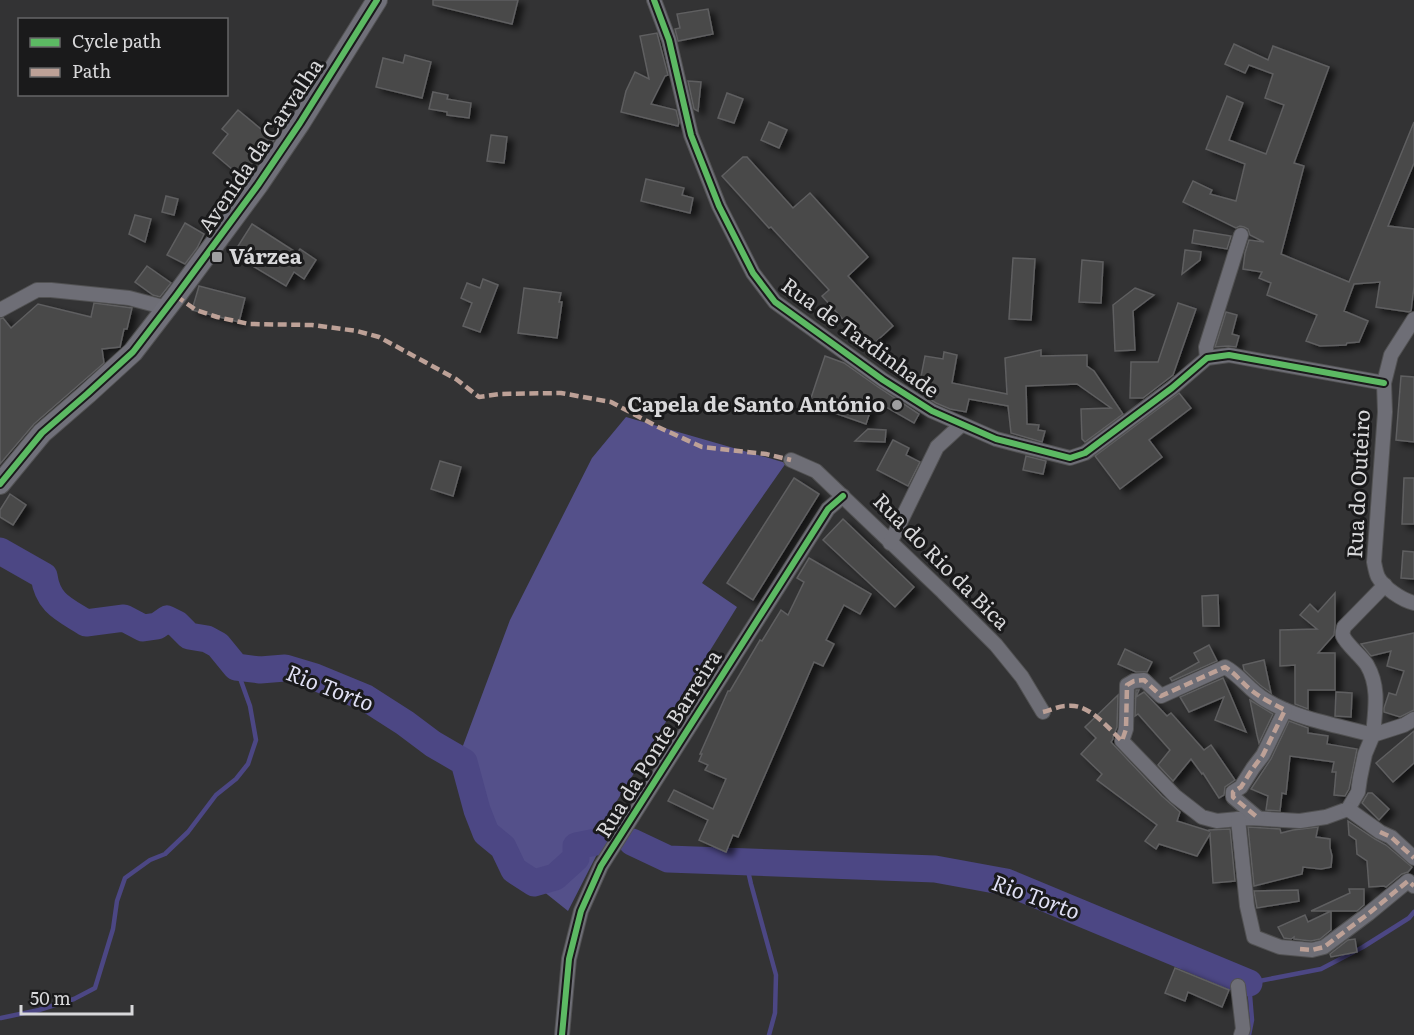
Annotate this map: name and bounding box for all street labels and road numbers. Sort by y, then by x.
street label: Avenida da Carvalha [189,50,329,238]
street label: Rua de Tardinhade [776,268,947,404]
street label: Rua do Outeiro [1337,409,1376,559]
street label: Rua do Rio da Bica [867,485,1019,636]
street label: Rua da Ponte Barreira [586,642,728,843]

